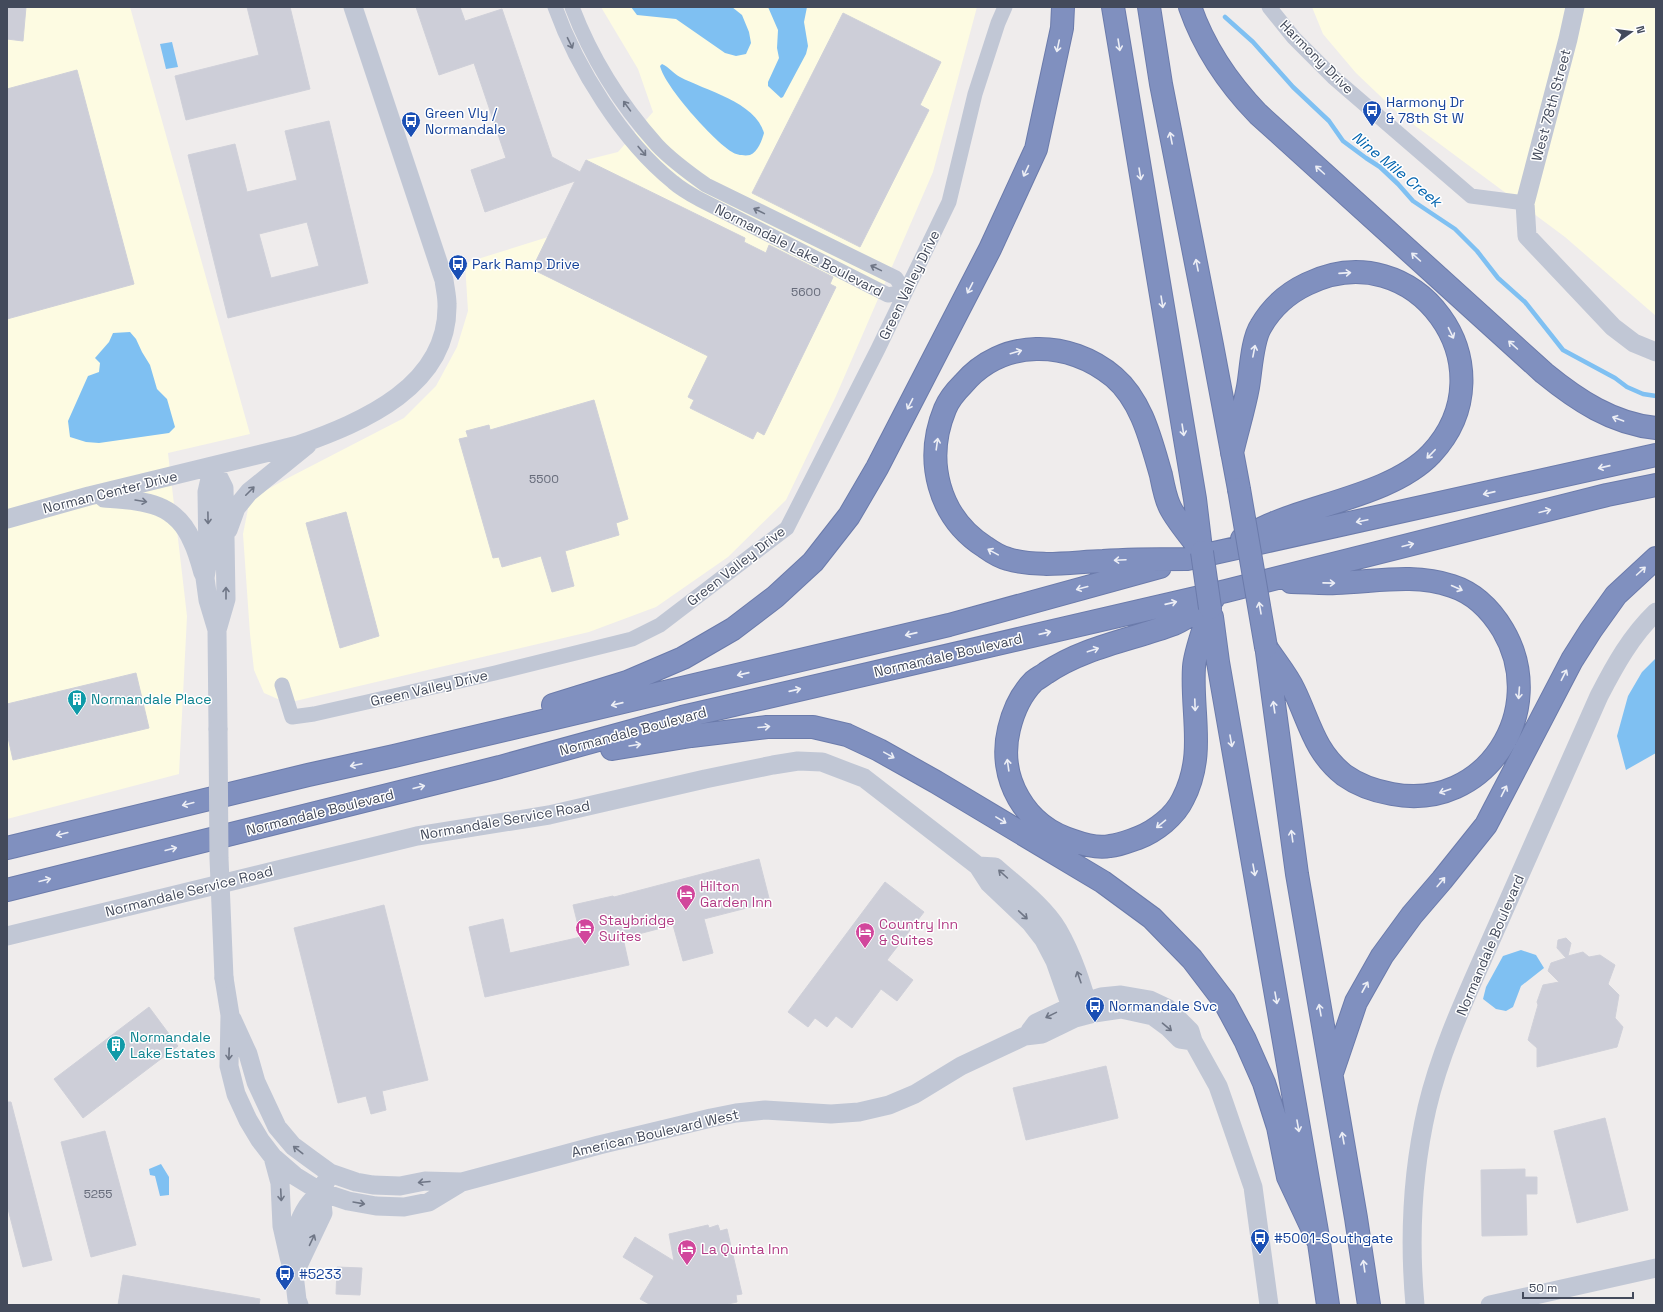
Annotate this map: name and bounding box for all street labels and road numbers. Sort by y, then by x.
street label: Harmony Drive [1276,16,1358,98]
street label: West 78th Street [1527,47,1575,163]
street label: Normandale Lake Boulevard [712,200,886,300]
street label: Green Valley Drive [875,227,943,343]
street label: Norman Center Drive [41,467,179,517]
street label: Green Valley Drive [683,522,789,610]
street label: Normandale Boulevard [872,629,1024,681]
street label: Green Valley Drive [369,666,489,710]
street label: Normandale Boulevard [557,703,709,759]
street label: Normandale Boulevard [244,785,396,839]
street label: Normandale Service Road [419,796,591,844]
street label: Normandale Service Road [103,861,275,921]
street label: Normandale Boulevard [1452,872,1528,1018]
street label: American Boulevard West [570,1105,740,1161]

